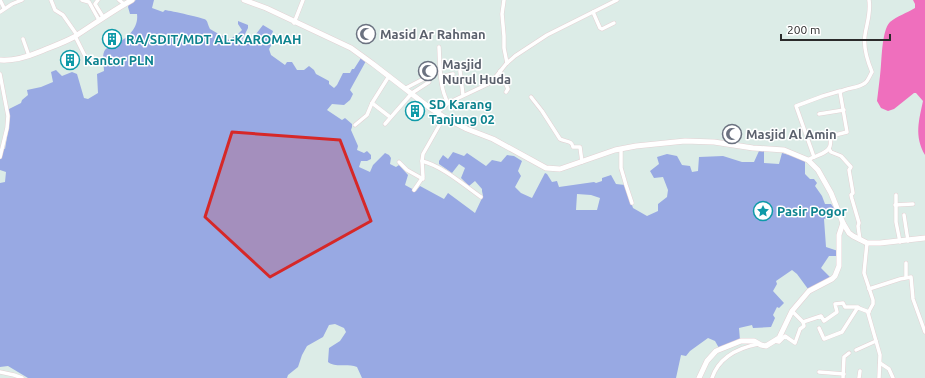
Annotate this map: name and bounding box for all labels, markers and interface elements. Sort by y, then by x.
scale bar [781,16,890,42]
mosque icon: Masid Ar Rahman [355,23,377,45]
text: 200 m [787,23,820,36]
place label: Masid Ar Rahman [380,27,486,41]
building icon: RA/SDIT/MDT AL-KAROMAH [101,28,123,50]
place label: RA/SDIT/MDT AL-KAROMAH [126,32,301,46]
building icon: Kantor PLN [59,49,81,71]
place label: Kantor PLN [84,53,154,67]
place label: Masjid Nurul Huda [442,57,511,86]
mosque icon: Masjid Nurul Huda [417,60,439,82]
place label: SD Karang Tanjung 02 [429,97,495,126]
building icon: SD Karang Tanjung 02 [404,100,426,122]
mosque icon: Masjid Al Amin [721,123,743,145]
place label: Masjid Al Amin [746,127,837,141]
place icon: Pasir Pogor [752,200,774,222]
place label: Pasir Pogor [777,204,848,218]

